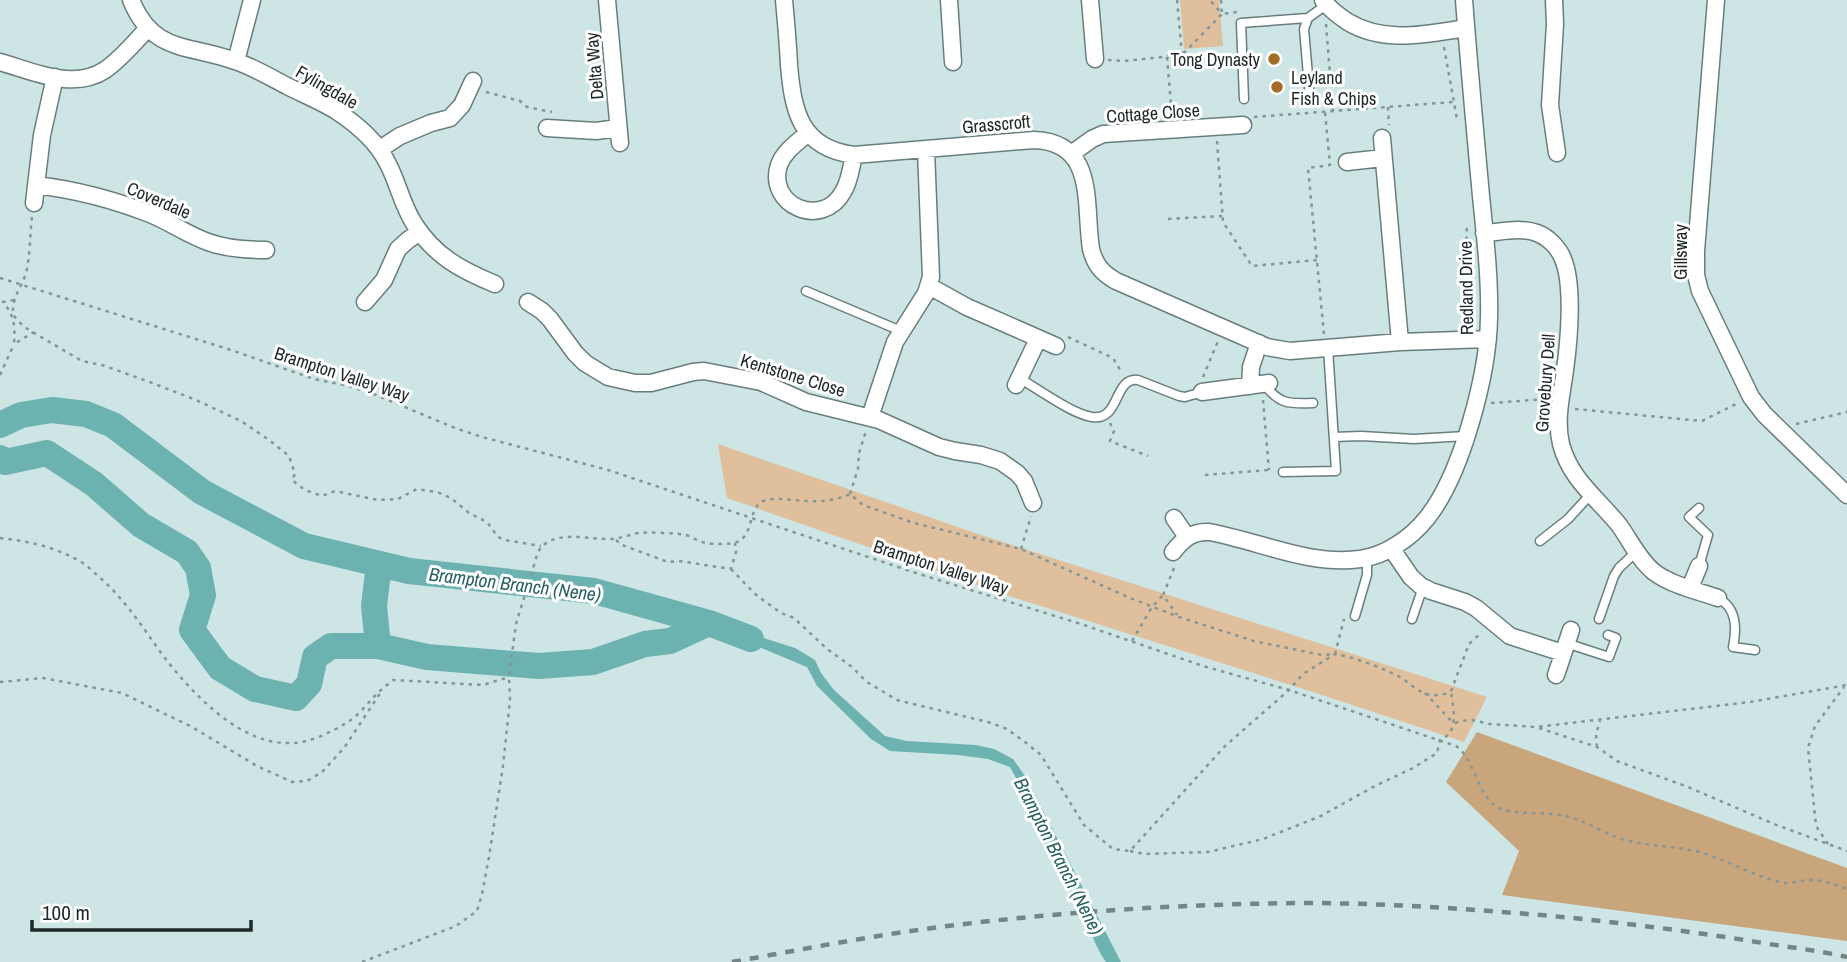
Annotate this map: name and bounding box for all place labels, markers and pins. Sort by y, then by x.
place label: Tong Dynasty [1171,47,1261,72]
marker: Tong Dynasty [1266,51,1282,67]
place label: Leyland Fish & Chips [1291,65,1376,111]
marker: Leyland Fish & Chips [1269,79,1285,95]

